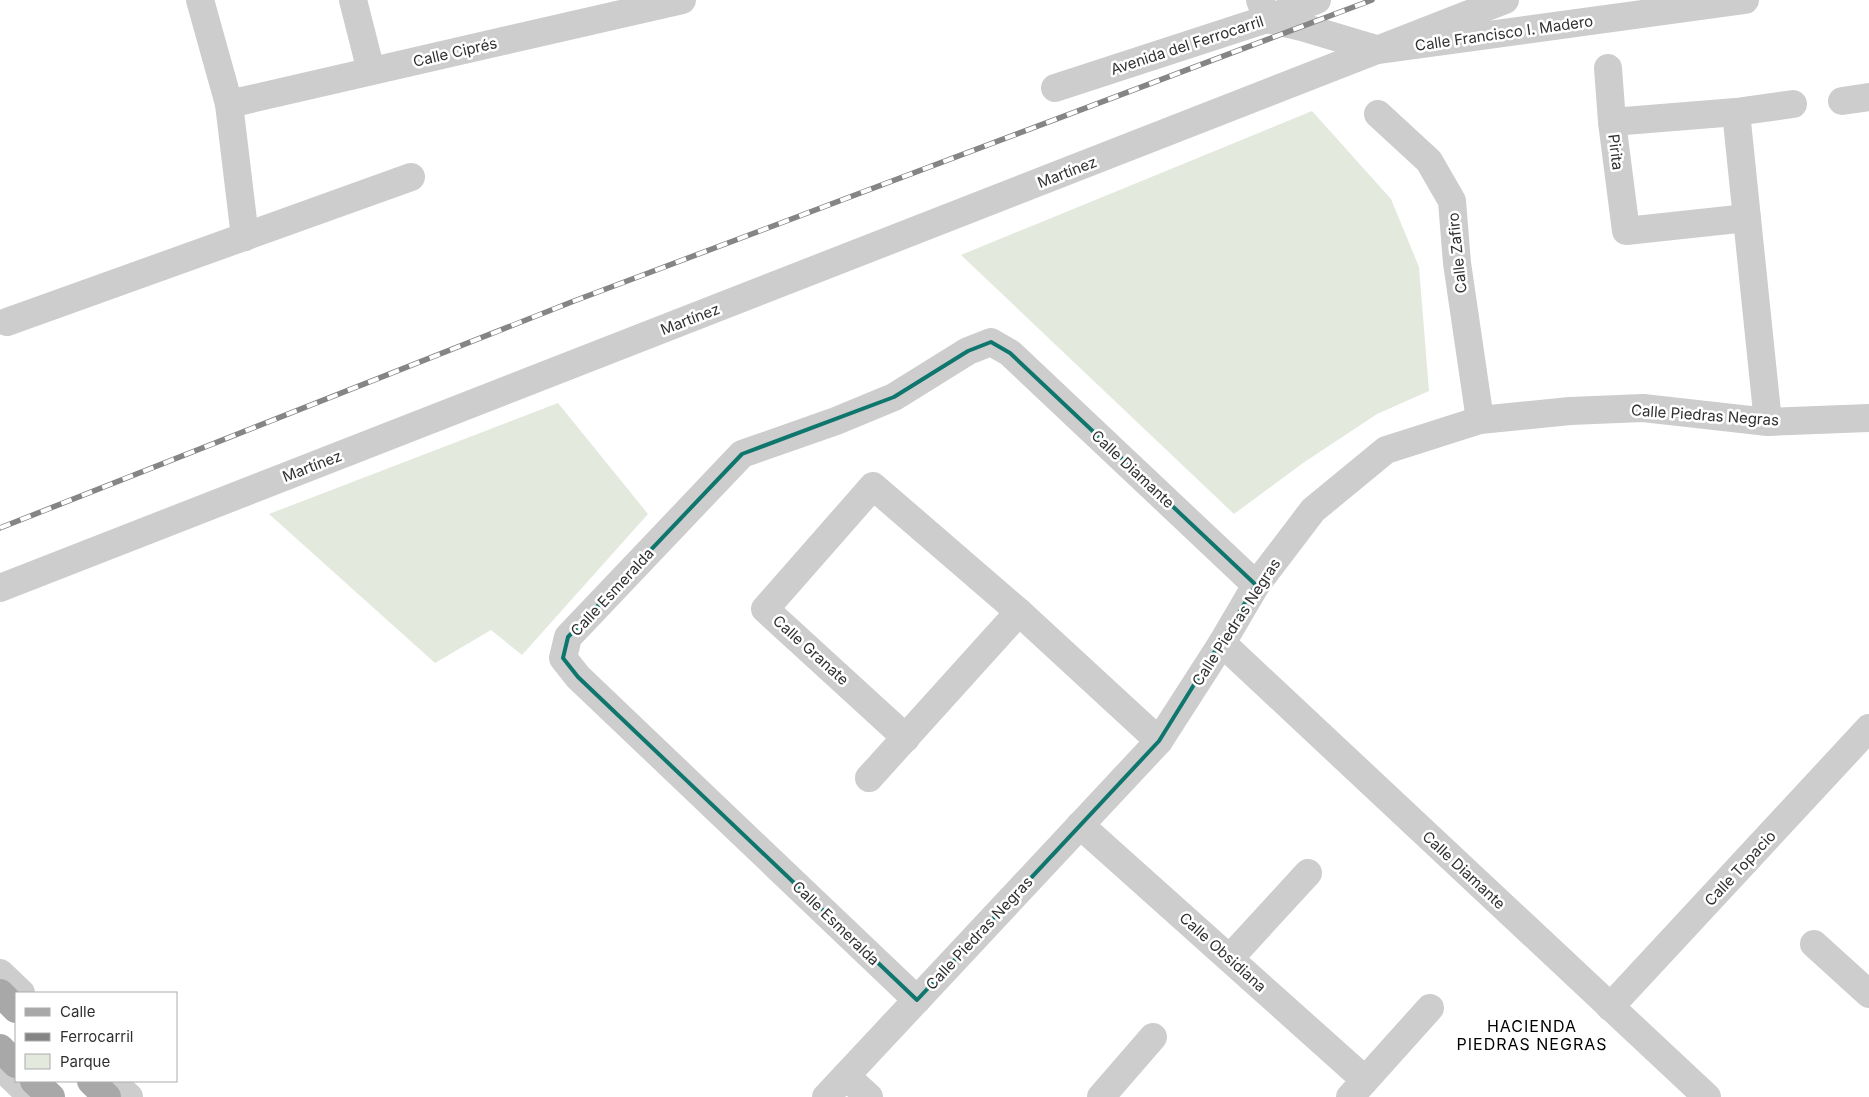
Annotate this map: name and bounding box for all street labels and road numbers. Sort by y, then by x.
street label: Avenida del Ferrocarril [1108,11,1266,79]
street label: Calle Francisco I. Madero [1414,11,1594,55]
street label: Calle Ciprés [411,33,499,71]
street label: Pirita [1604,133,1628,171]
street label: Martínez [1035,152,1099,192]
street label: Calle Zafiro [1443,212,1471,294]
street label: Martínez [658,299,722,339]
street label: Calle Piedras Negras [1630,400,1780,430]
street label: Calle Diamante [1088,426,1178,512]
street label: Martínez [280,446,344,486]
street label: Calle Esmeralda [566,544,658,640]
street label: Calle Piedras Negras [1188,555,1284,689]
street label: Calle Granate [769,611,853,689]
street label: Calle Topacio [1700,826,1780,910]
street label: Calle Diamante [1419,827,1509,913]
street label: Calle Piedras Negras [922,872,1037,994]
street label: Calle Esmeralda [788,877,884,969]
street label: Calle Obsidiana [1176,908,1270,996]

